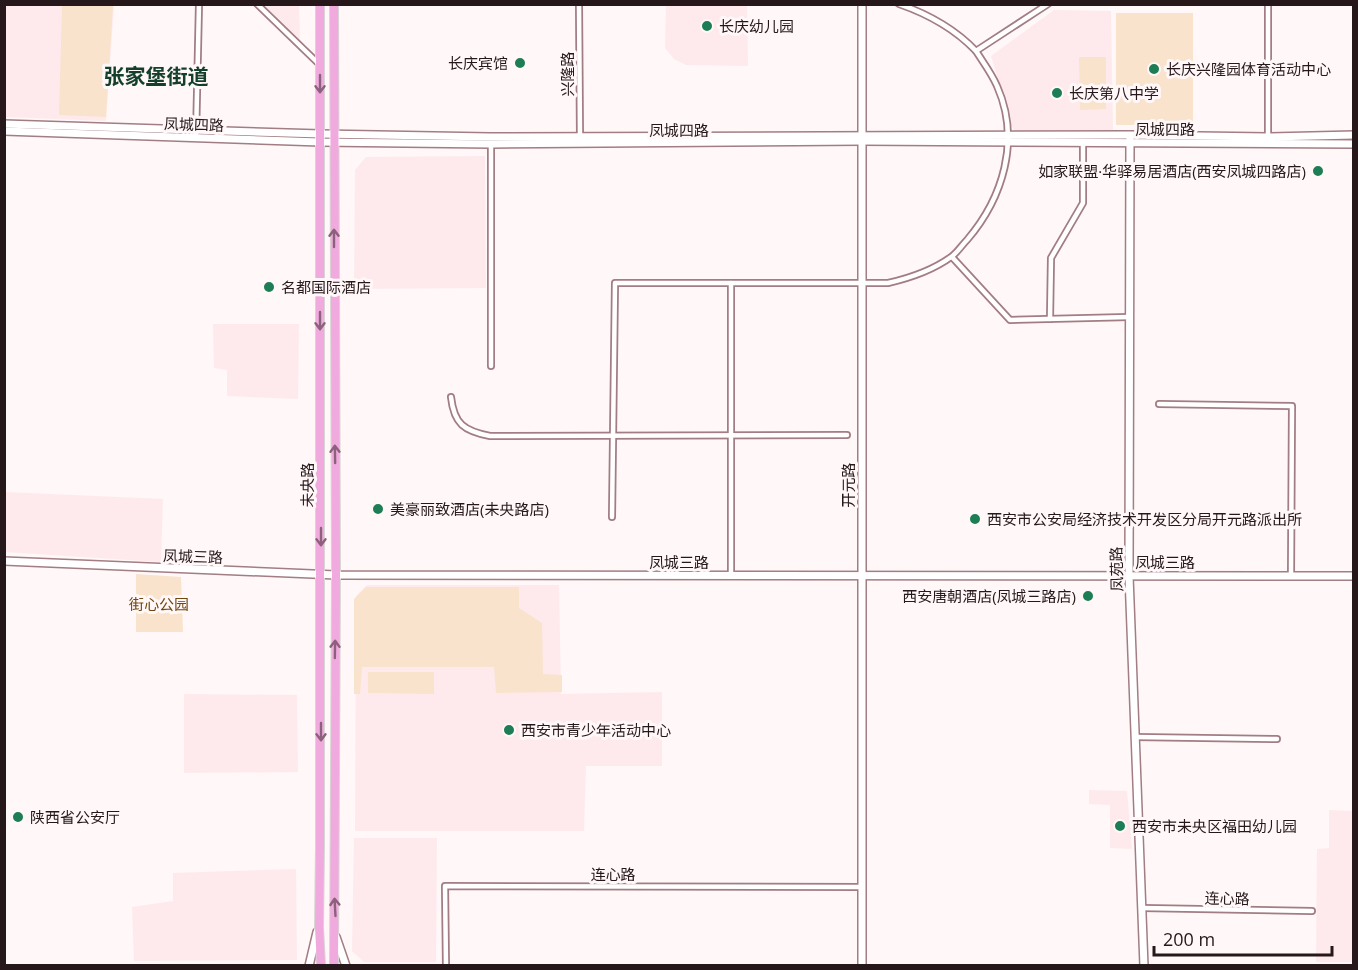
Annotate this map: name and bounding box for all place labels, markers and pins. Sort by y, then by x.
place label: 长庆幼儿园 [719,16,794,36]
marker: 长庆幼儿园 [700,19,714,33]
place label: 长庆宾馆 [448,53,508,73]
marker: 长庆宾馆 [513,56,527,70]
place label: 长庆兴隆园体育活动中心 [1166,59,1331,79]
marker: 长庆兴隆园体育活动中心 [1147,62,1161,76]
place label: 长庆第八中学 [1069,83,1159,103]
marker: 长庆第八中学 [1050,86,1064,100]
place label: 如家联盟·华驿易居酒店(西安凤城四路店) [1038,161,1306,181]
marker: 如家联盟·华驿易居酒店(西安凤城四路店) [1311,164,1325,178]
place label: 名都国际酒店 [281,277,371,297]
marker: 名都国际酒店 [262,280,276,294]
place label: 美豪丽致酒店(未央路店) [390,499,549,519]
marker: 美豪丽致酒店(未央路店) [371,502,385,516]
place label: 西安市公安局经济技术开发区分局开元路派出所 [987,509,1302,529]
marker: 西安市公安局经济技术开发区分局开元路派出所 [968,512,982,526]
place label: 西安唐朝酒店(凤城三路店) [902,586,1076,606]
marker: 西安唐朝酒店(凤城三路店) [1081,589,1095,603]
place label: 西安市青少年活动中心 [521,720,671,740]
marker: 西安市青少年活动中心 [502,723,516,737]
place label: 陕西省公安厅 [30,807,120,827]
marker: 陕西省公安厅 [11,810,25,824]
place label: 西安市未央区福田幼儿园 [1132,816,1297,836]
marker: 西安市未央区福田幼儿园 [1113,819,1127,833]

